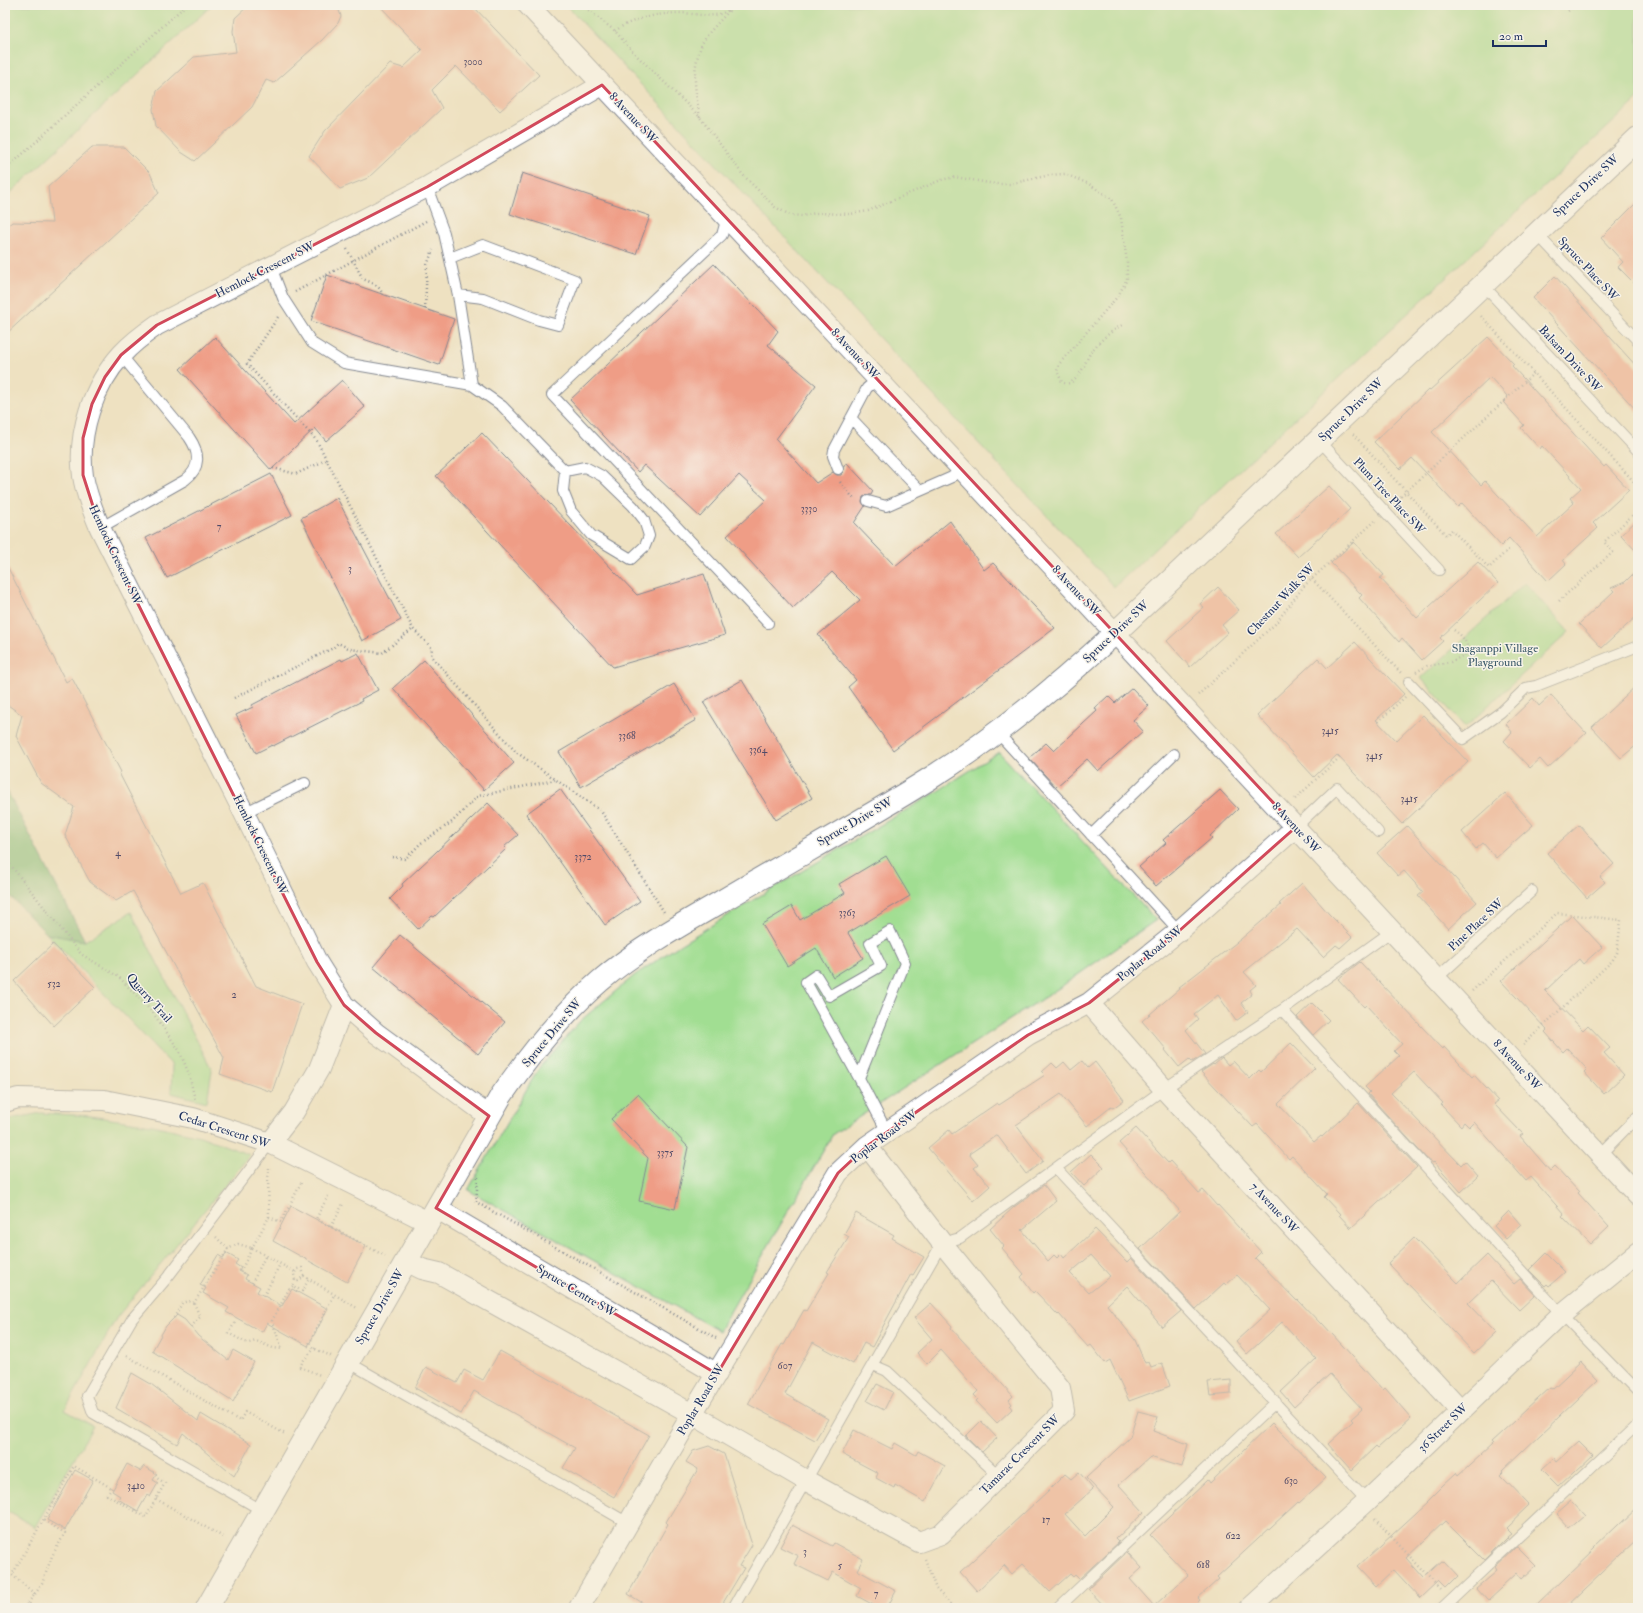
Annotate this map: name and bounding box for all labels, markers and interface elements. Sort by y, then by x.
scale bar [1493,22,1546,48]
text: 20 m [1499,29,1524,44]
house number: 3000 [463,56,483,68]
street label: 8 Avenue SW [606,89,661,147]
street label: Spruce Drive SW [1550,151,1623,220]
street label: Spruce Place SW [1555,234,1622,305]
street label: Hemlock Crescent SW [213,238,318,302]
street label: Balsam Drive SW [1535,323,1605,396]
street label: 8 Avenue SW [828,325,883,383]
street label: Spruce Drive SW [1315,375,1387,445]
street label: Plum Tree Place SW [1350,455,1429,538]
street label: Hemlock Crescent SW [85,502,145,608]
house number: 3330 [801,503,817,515]
house number: 7 [217,521,222,533]
street label: Chestnut Walk SW [1244,560,1319,639]
street label: 8 Avenue SW [1049,562,1104,620]
house number: 3 [348,563,352,575]
street label: Spruce Drive SW [1080,597,1153,666]
park label: Shaganppi Village Playground [1452,641,1538,670]
house number: 3415 [1321,725,1339,737]
house number: 3368 [618,730,636,742]
house number: 3364 [749,744,768,756]
house number: 3415 [1365,750,1383,762]
street label: Hemlock Crescent SW [229,793,291,898]
house number: 3415 [1400,793,1418,805]
street label: Spruce Drive SW [815,794,896,850]
street label: 8 Avenue SW [1269,799,1324,857]
house number: 4 [115,847,121,859]
house number: 3372 [574,851,592,863]
street label: Pine Place SW [1445,895,1507,954]
house number: 3363 [839,907,855,919]
street label: Poplar Road SW [1114,923,1186,985]
street label: Quarry Trail [123,970,175,1026]
house number: 532 [47,978,61,990]
house number: 2 [231,989,237,1001]
street label: Spruce Drive SW [519,995,585,1070]
street label: 8 Avenue SW [1490,1036,1545,1094]
street label: Poplar Road SW [848,1106,921,1167]
street label: Cedar Crescent SW [176,1108,272,1152]
house number: 3375 [657,1147,674,1159]
street label: 7 Avenue SW [1247,1179,1302,1237]
street label: Spruce Centre SW [533,1261,619,1321]
street label: Spruce Drive SW [352,1266,408,1347]
house number: 607 [778,1360,793,1372]
street label: Poplar Road SW [674,1361,728,1438]
street label: 36 Street SW [1415,1400,1472,1455]
street label: Tamarac Crescent SW [977,1411,1064,1498]
house number: 630 [1284,1475,1298,1487]
house number: 3410 [127,1480,145,1492]
house number: 17 [1042,1514,1050,1526]
house number: 622 [1225,1530,1241,1542]
house number: 3 [803,1546,807,1558]
house number: 618 [1196,1559,1210,1571]
house number: 5 [838,1560,843,1572]
house number: 7 [874,1588,879,1600]

